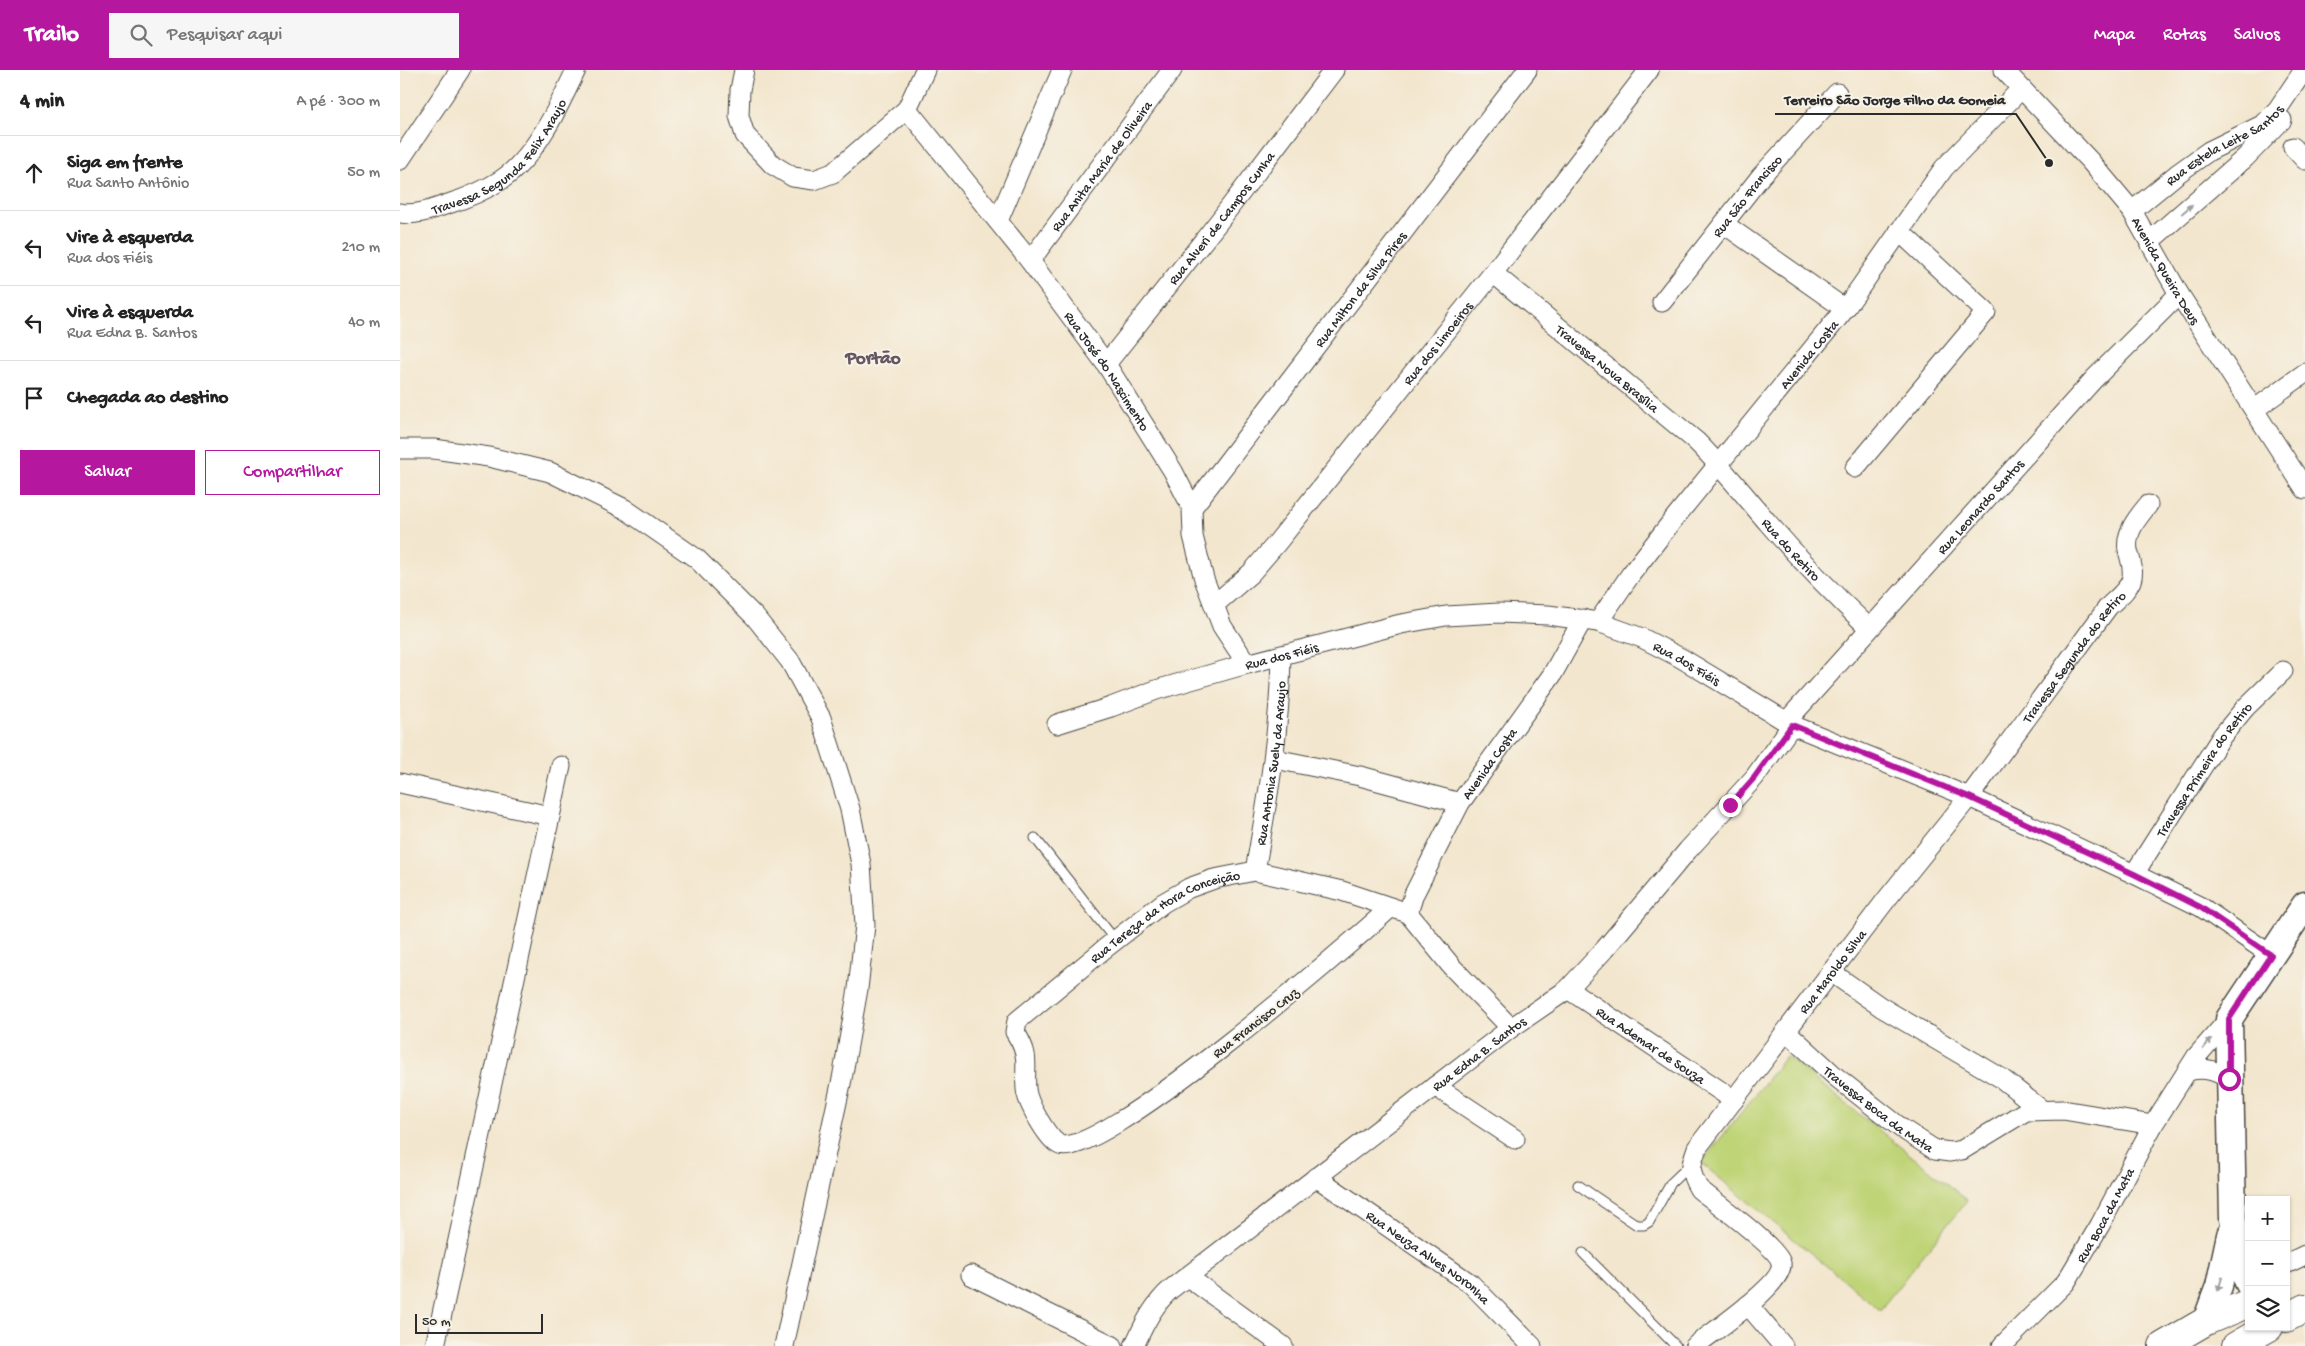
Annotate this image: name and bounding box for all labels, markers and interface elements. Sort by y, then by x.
search box [109,13,459,58]
text: Trailo [25,21,79,50]
icon: search [127,21,155,49]
text: Pesquisar aqui [167,24,282,47]
text: Mapa [2094,25,2135,46]
text: Rotas [2163,25,2206,46]
text: Salvos [2234,25,2280,46]
callout: Terreiro São Jorge Filho da Gomeia [1775,84,2016,114]
text: 4 min [20,90,64,115]
text: Terreiro São Jorge Filho da Gomeia [1784,92,2006,110]
text: A pé · 300 m [296,93,380,112]
street label: Travessa Segunda Felix Araujo [429,97,572,220]
street label: Rua Anita Maria de Oliveira [1049,97,1158,236]
street label: Rua Estela Leite Santos [2163,102,2289,191]
street label: Rua Alveri de Campos Cunha [1166,148,1281,289]
text: Siga em frente [67,152,183,175]
street label: Rua São Francisco [1710,152,1787,242]
icon: ahead [20,159,48,187]
text: 50 m [347,164,380,183]
text: Rua Santo Antônio [67,175,189,194]
one-way arrow [2181,203,2194,214]
street label: Avenida Queira Deus [2126,215,2203,329]
text: Vire à esquerda [67,227,193,250]
street label: Rua Milton da Silva Pires [1312,228,1412,352]
icon: left [20,234,48,262]
text: 210 m [341,239,380,258]
text: Rua dos Fiéis [67,250,152,269]
street label: Rua dos Limoeiros [1401,299,1478,389]
text: Vire à esquerda [67,302,193,325]
icon: left [20,309,48,337]
street label: Rua José do Nascimento [1059,309,1152,435]
text: 40 m [348,314,380,333]
street label: Avenida Costa [1777,316,1844,393]
street label: Travessa Nova Brasília [1550,322,1662,418]
text: Rua Edna B. Santos [67,325,197,344]
district label: Portão [844,348,901,371]
icon: arrive [20,384,48,412]
text: Chegada ao destino [67,387,228,410]
button: Salvar [20,450,195,495]
button: Compartilhar [205,450,380,495]
street label: Rua Leonardo Santos [1935,456,2029,559]
street label: Rua do Retiro [1757,516,1823,586]
street label: Travessa Segunda do Retiro [2019,588,2131,728]
street label: Rua dos Fiéis [1649,639,1723,691]
street label: Rua dos Fiéis [1244,640,1321,675]
street label: Rua Antonia Suely da Araujo [1254,681,1291,847]
street label: Travessa Primeira do Retiro [2153,700,2257,842]
street label: Avenida Costa [1459,724,1523,804]
route end [1719,794,1742,817]
street label: Rua Tereza da Hora Conceição [1088,868,1242,968]
street label: Rua Haroldo Silva [1796,926,1872,1018]
street label: Rua Francisco Cruz [1210,984,1304,1063]
street label: Rua Ademar de Souza [1592,1004,1709,1090]
street label: Rua Edna B. Santos [1430,1014,1531,1096]
one-way arrow [2201,1039,2213,1051]
street label: Travessa Boca da Mata [1818,1063,1937,1158]
route start [2218,1068,2241,1091]
street label: Rua Boca da Mata [2073,1165,2140,1266]
map controls [2245,1196,2290,1331]
button: + [2245,1196,2290,1241]
street label: Rua Neuza Alves Noronha [1362,1208,1493,1310]
button: − [2245,1241,2290,1286]
one-way arrow [2215,1277,2223,1292]
button: layers [2245,1286,2290,1331]
scale bar [415,1311,542,1334]
text: 50 m [422,1314,451,1331]

